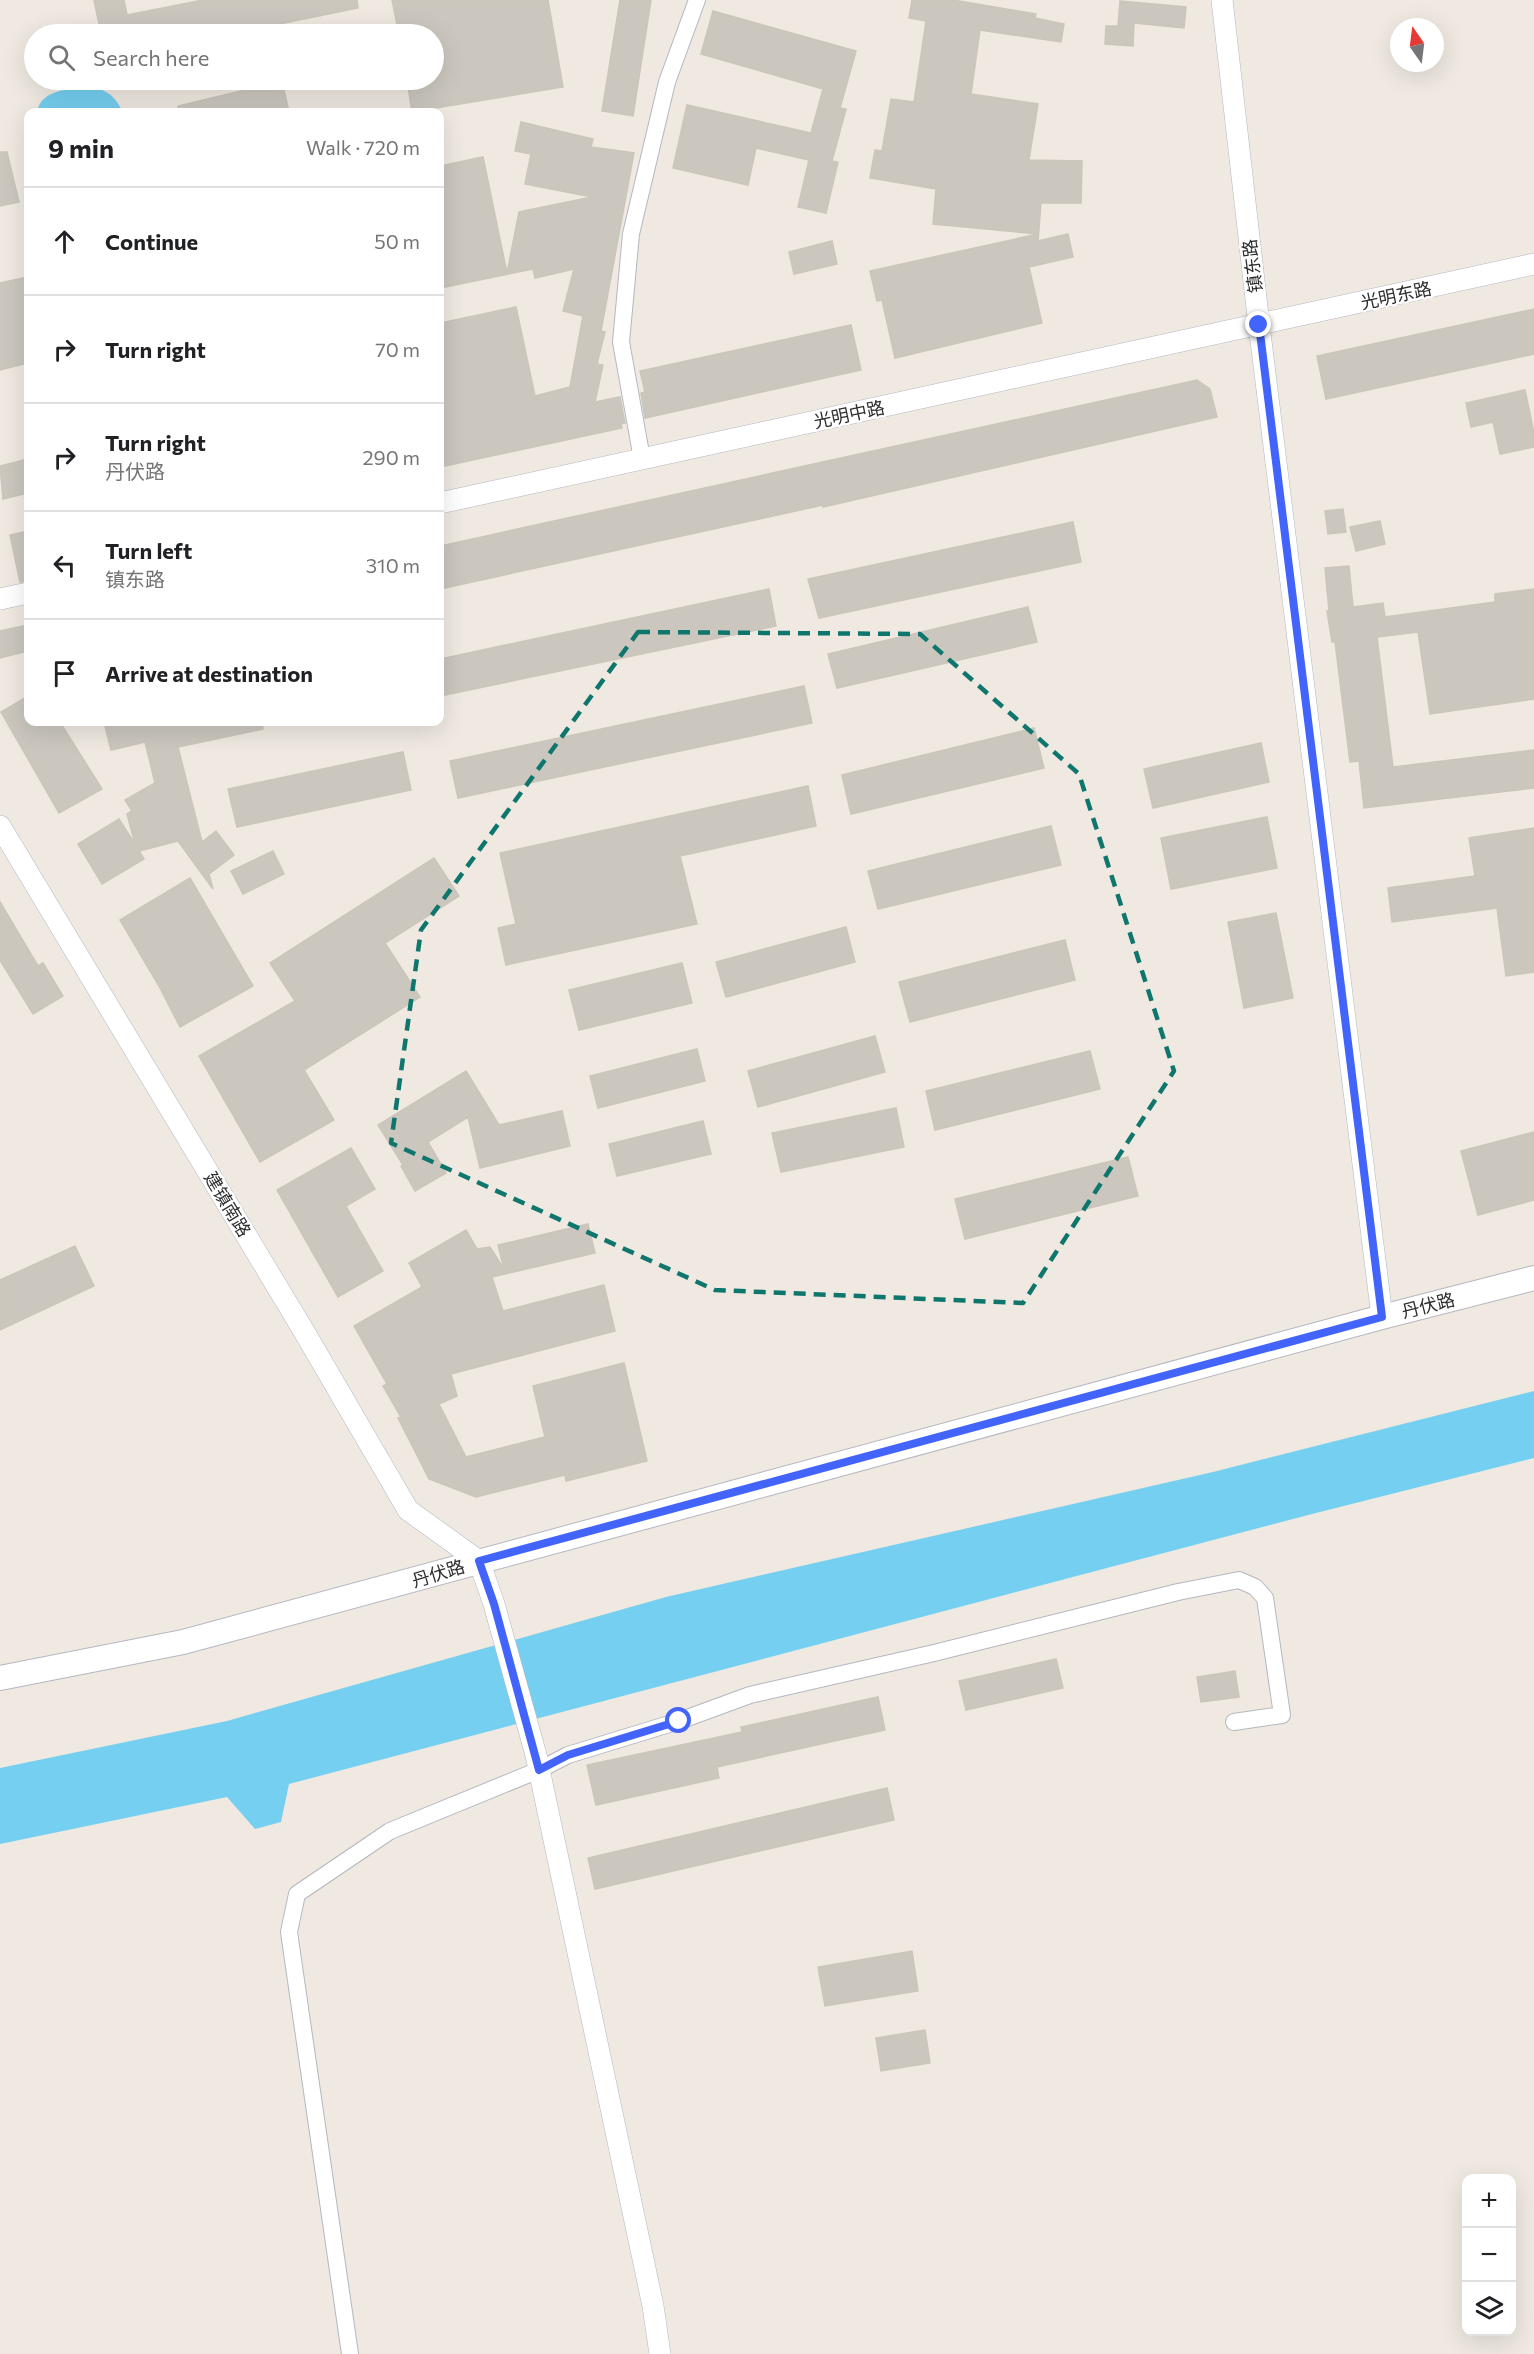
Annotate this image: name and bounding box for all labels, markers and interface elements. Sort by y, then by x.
north arrow [1390,18,1444,72]
search box [24,24,444,90]
icon: search [45,41,78,74]
text: Search here [93,44,209,71]
text: 9 min [48,132,114,163]
text: Walk · 720 m [306,135,420,159]
icon: ahead [48,225,81,258]
text: Continue [105,228,198,255]
text: 50 m [374,229,420,253]
street label: 镇东路 [1238,238,1266,294]
street label: 光明东路 [1358,277,1434,313]
route end [1245,311,1271,337]
icon: right [48,333,81,366]
text: Turn right [105,336,206,363]
text: 70 m [375,337,420,361]
street label: 光明中路 [811,396,887,432]
text: Turn right [105,429,206,456]
icon: right [48,441,81,474]
text: 290 m [362,445,420,469]
text: 丹伏路 [105,459,165,483]
text: Turn left [105,537,192,564]
icon: left [48,549,81,582]
text: 310 m [366,553,420,577]
text: 镇东路 [105,567,165,591]
icon: arrive [48,657,81,690]
text: Arrive at destination [105,660,313,687]
street label: 建镇南路 [200,1167,256,1241]
street label: 丹伏路 [1399,1288,1457,1322]
street label: 丹伏路 [409,1555,467,1591]
route start [665,1707,691,1733]
map controls [1462,2174,1516,2336]
button: + [1462,2174,1516,2228]
button: − [1462,2228,1516,2282]
button: layers [1462,2282,1516,2336]

